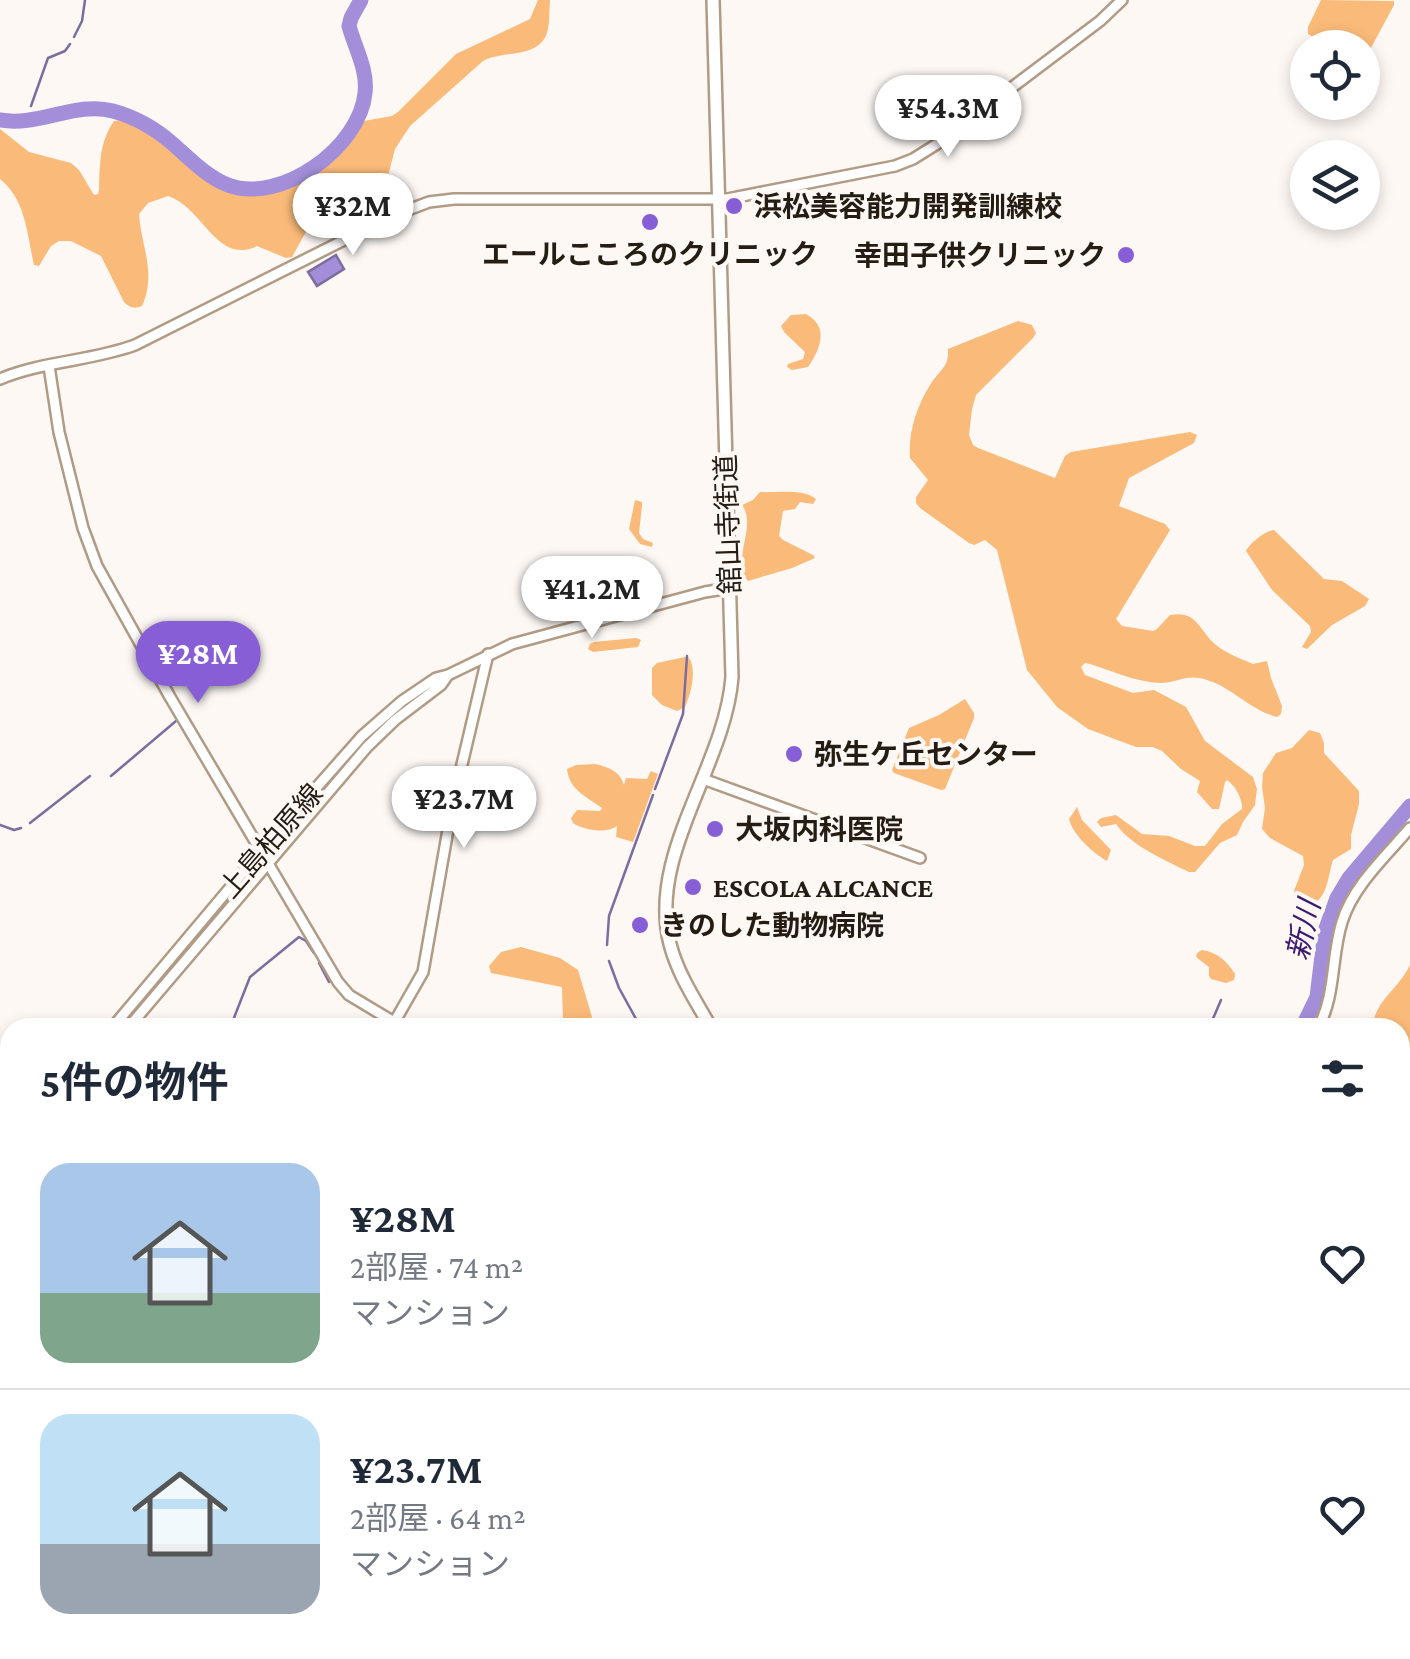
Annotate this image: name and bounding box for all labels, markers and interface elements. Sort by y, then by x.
map controls [1290,30,1380,230]
button: locate [1290,30,1380,120]
pin: ¥54.3M [867,75,1029,160]
text: ¥54.3M [897,89,999,125]
button: layers [1290,140,1380,230]
pin: ¥32M [294,173,412,258]
text: ¥32M [315,187,391,223]
place label: 浜松美容能力開発訓練校 [754,191,1062,222]
marker: 浜松美容能力開発訓練校 [723,195,745,217]
marker: エールこころのクリニック [639,211,661,233]
place label: エールこころのクリニック [482,239,818,270]
place label: 幸田子供クリニック [854,240,1106,271]
marker: 幸田子供クリニック [1115,244,1137,266]
street label: 舘山寺街道 [710,453,746,595]
pin: ¥41.2M [511,556,673,641]
text: ¥41.2M [543,570,641,606]
pin: ¥28M [139,621,257,706]
text: ¥28M [158,635,238,671]
place label: 弥生ケ丘センター [814,739,1038,770]
marker: 弥生ケ丘センター [783,743,805,765]
pin: ¥23.7M [383,766,545,851]
street label: 上島柏原線 [213,778,329,904]
text: ¥23.7M [414,780,514,816]
place label: 大坂内科医院 [735,814,903,845]
marker: 大坂内科医院 [704,818,726,840]
place label: ESCOLA ALCANCE [713,872,933,903]
marker: ESCOLA ALCANCE [682,876,704,898]
water label: 新川 [1280,894,1327,963]
place label: きのした動物病院 [660,910,884,941]
marker: きのした動物病院 [629,914,651,936]
icon: filters [1315,1051,1370,1106]
text: 5件の物件 [40,1059,229,1106]
text: ¥28M [350,1194,456,1241]
icon: home [120,1203,240,1323]
icon: heart [1315,1236,1370,1291]
text: 2部屋 · 74 m² [350,1249,523,1285]
text: マンション [350,1295,510,1331]
text: ¥23.7M [350,1445,482,1492]
icon: home [120,1454,240,1574]
icon: heart [1315,1487,1370,1542]
text: 2部屋 · 64 m² [350,1500,526,1536]
text: マンション [350,1546,510,1582]

